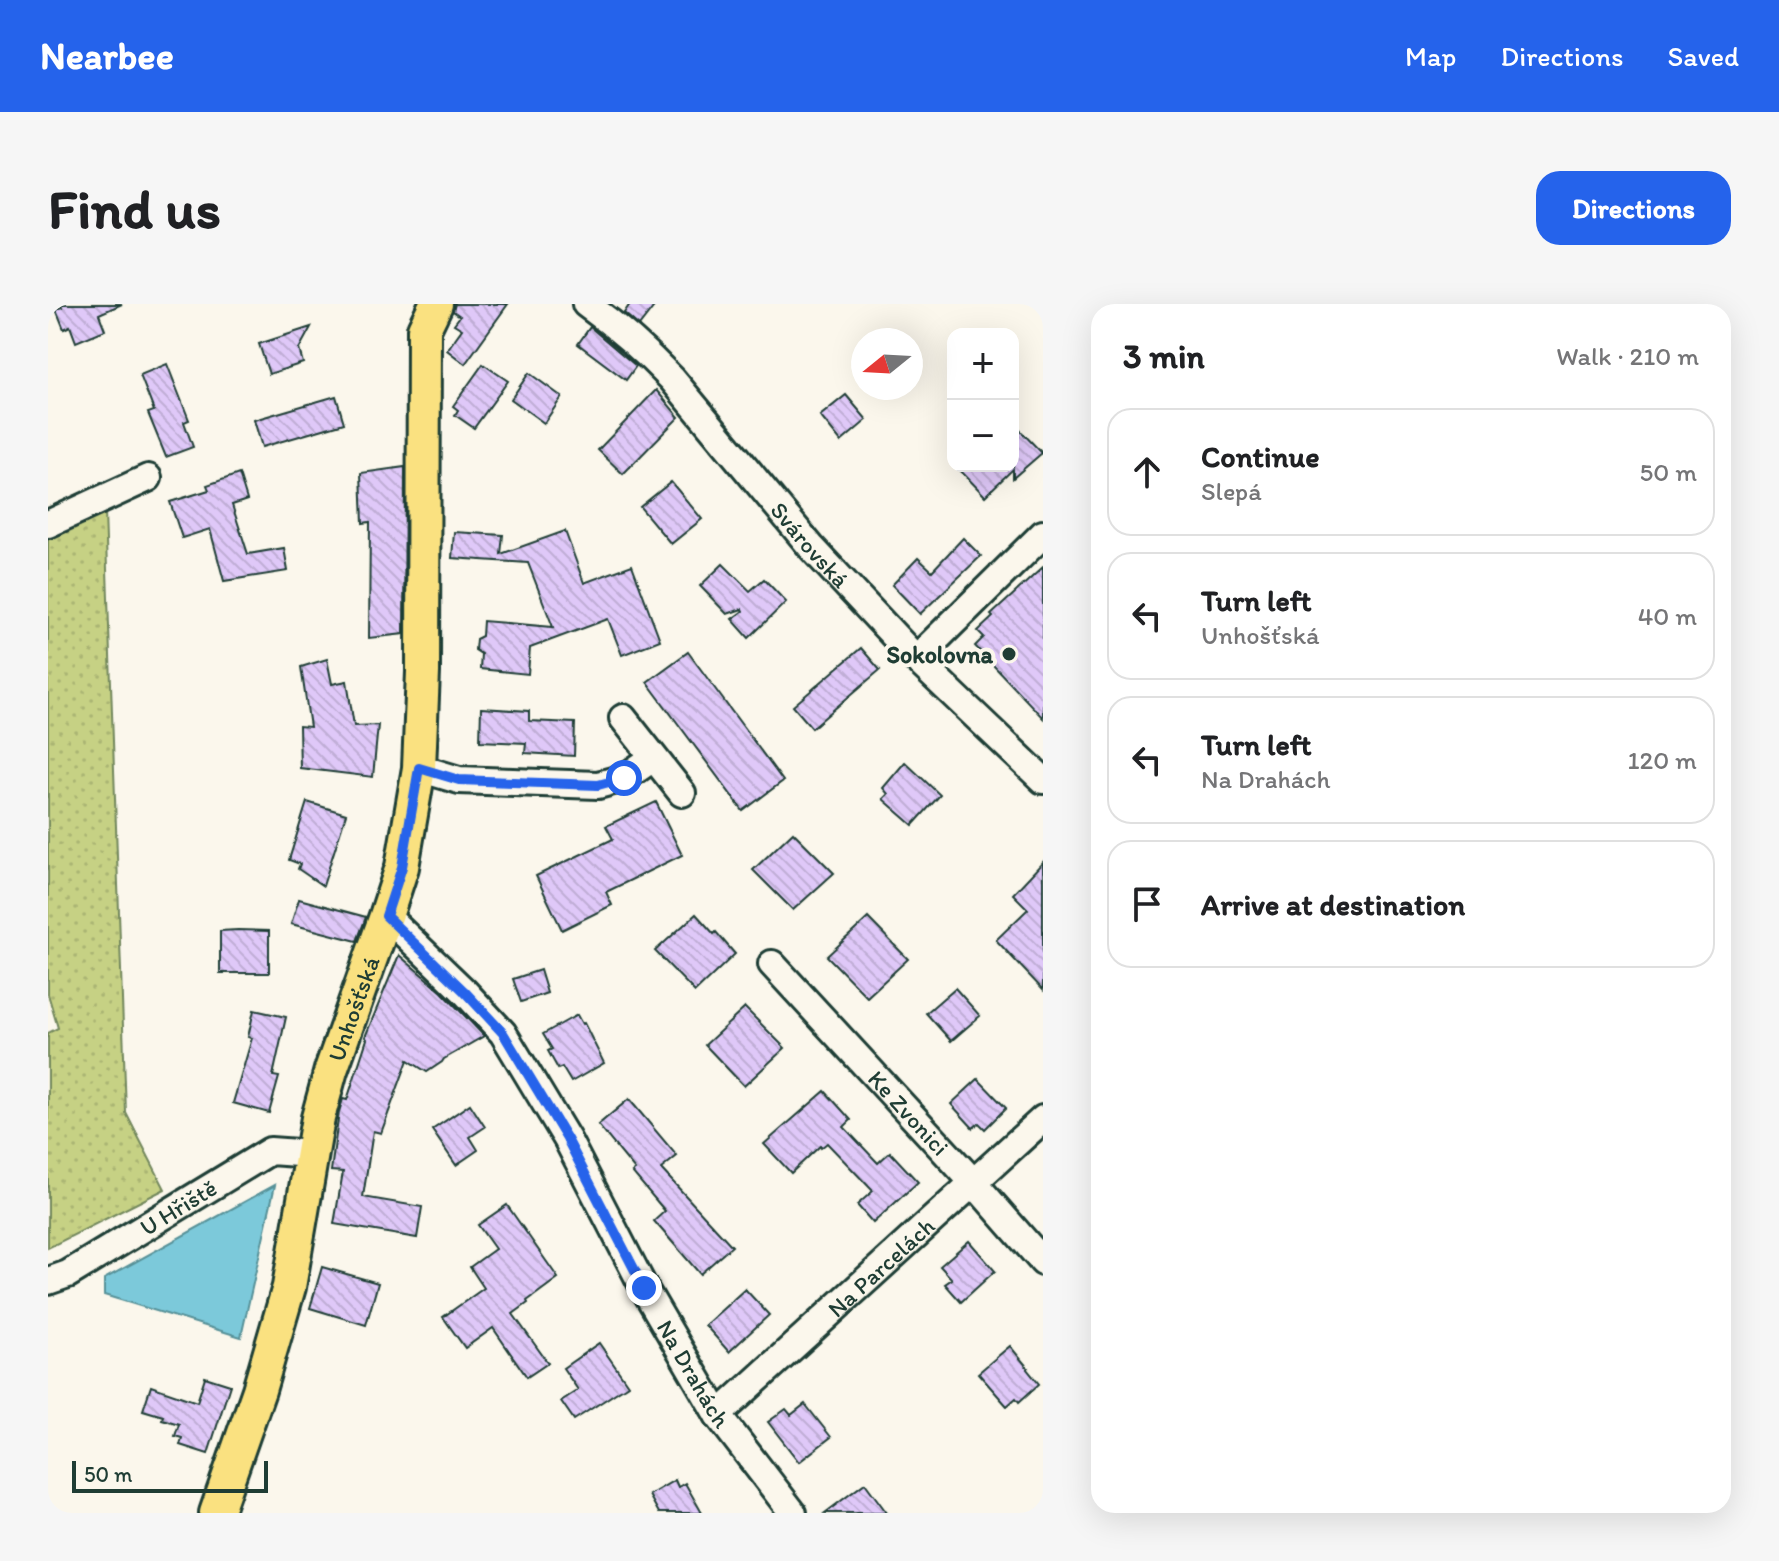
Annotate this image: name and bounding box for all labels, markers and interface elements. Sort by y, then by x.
text: Nearbee [40,33,174,79]
text: Map [1405,39,1456,73]
text: Directions [1500,39,1624,73]
text: Saved [1668,39,1739,73]
button: Directions [1536,171,1731,245]
text: Find us [48,175,221,242]
north arrow [851,328,923,400]
map controls [947,328,1019,472]
button: + [947,328,1019,400]
text: 3 min [1123,336,1205,377]
text: Walk · 210 m [1556,340,1699,372]
button: − [947,400,1019,472]
text: Continue [1201,438,1320,475]
icon: ahead [1125,450,1169,494]
text: 50 m [1640,456,1697,488]
text: Slepá [1201,475,1262,507]
street label: Svárovská [765,495,856,594]
text: Turn left [1201,582,1312,619]
icon: left [1125,594,1169,638]
text: 40 m [1638,600,1697,632]
text: Unhošťská [1201,619,1320,651]
place label: Sokolovna [886,640,993,669]
marker: Sokolovna [1000,645,1018,663]
text: Turn left [1201,726,1312,763]
icon: left [1125,738,1169,782]
text: 120 m [1628,744,1697,776]
route start [606,760,642,796]
text: Na Drahách [1201,763,1331,795]
icon: arrive [1125,882,1169,926]
text: Arrive at destination [1201,886,1465,923]
street label: Unhošťská [321,952,385,1065]
street label: Ke Zvonici [863,1064,955,1161]
street label: U Hřiště [134,1173,222,1241]
street label: Na Parcelách [821,1211,940,1323]
route end [626,1270,662,1306]
street label: Na Drahách [651,1314,737,1433]
scale bar [72,1457,268,1493]
text: 50 m [84,1461,133,1488]

